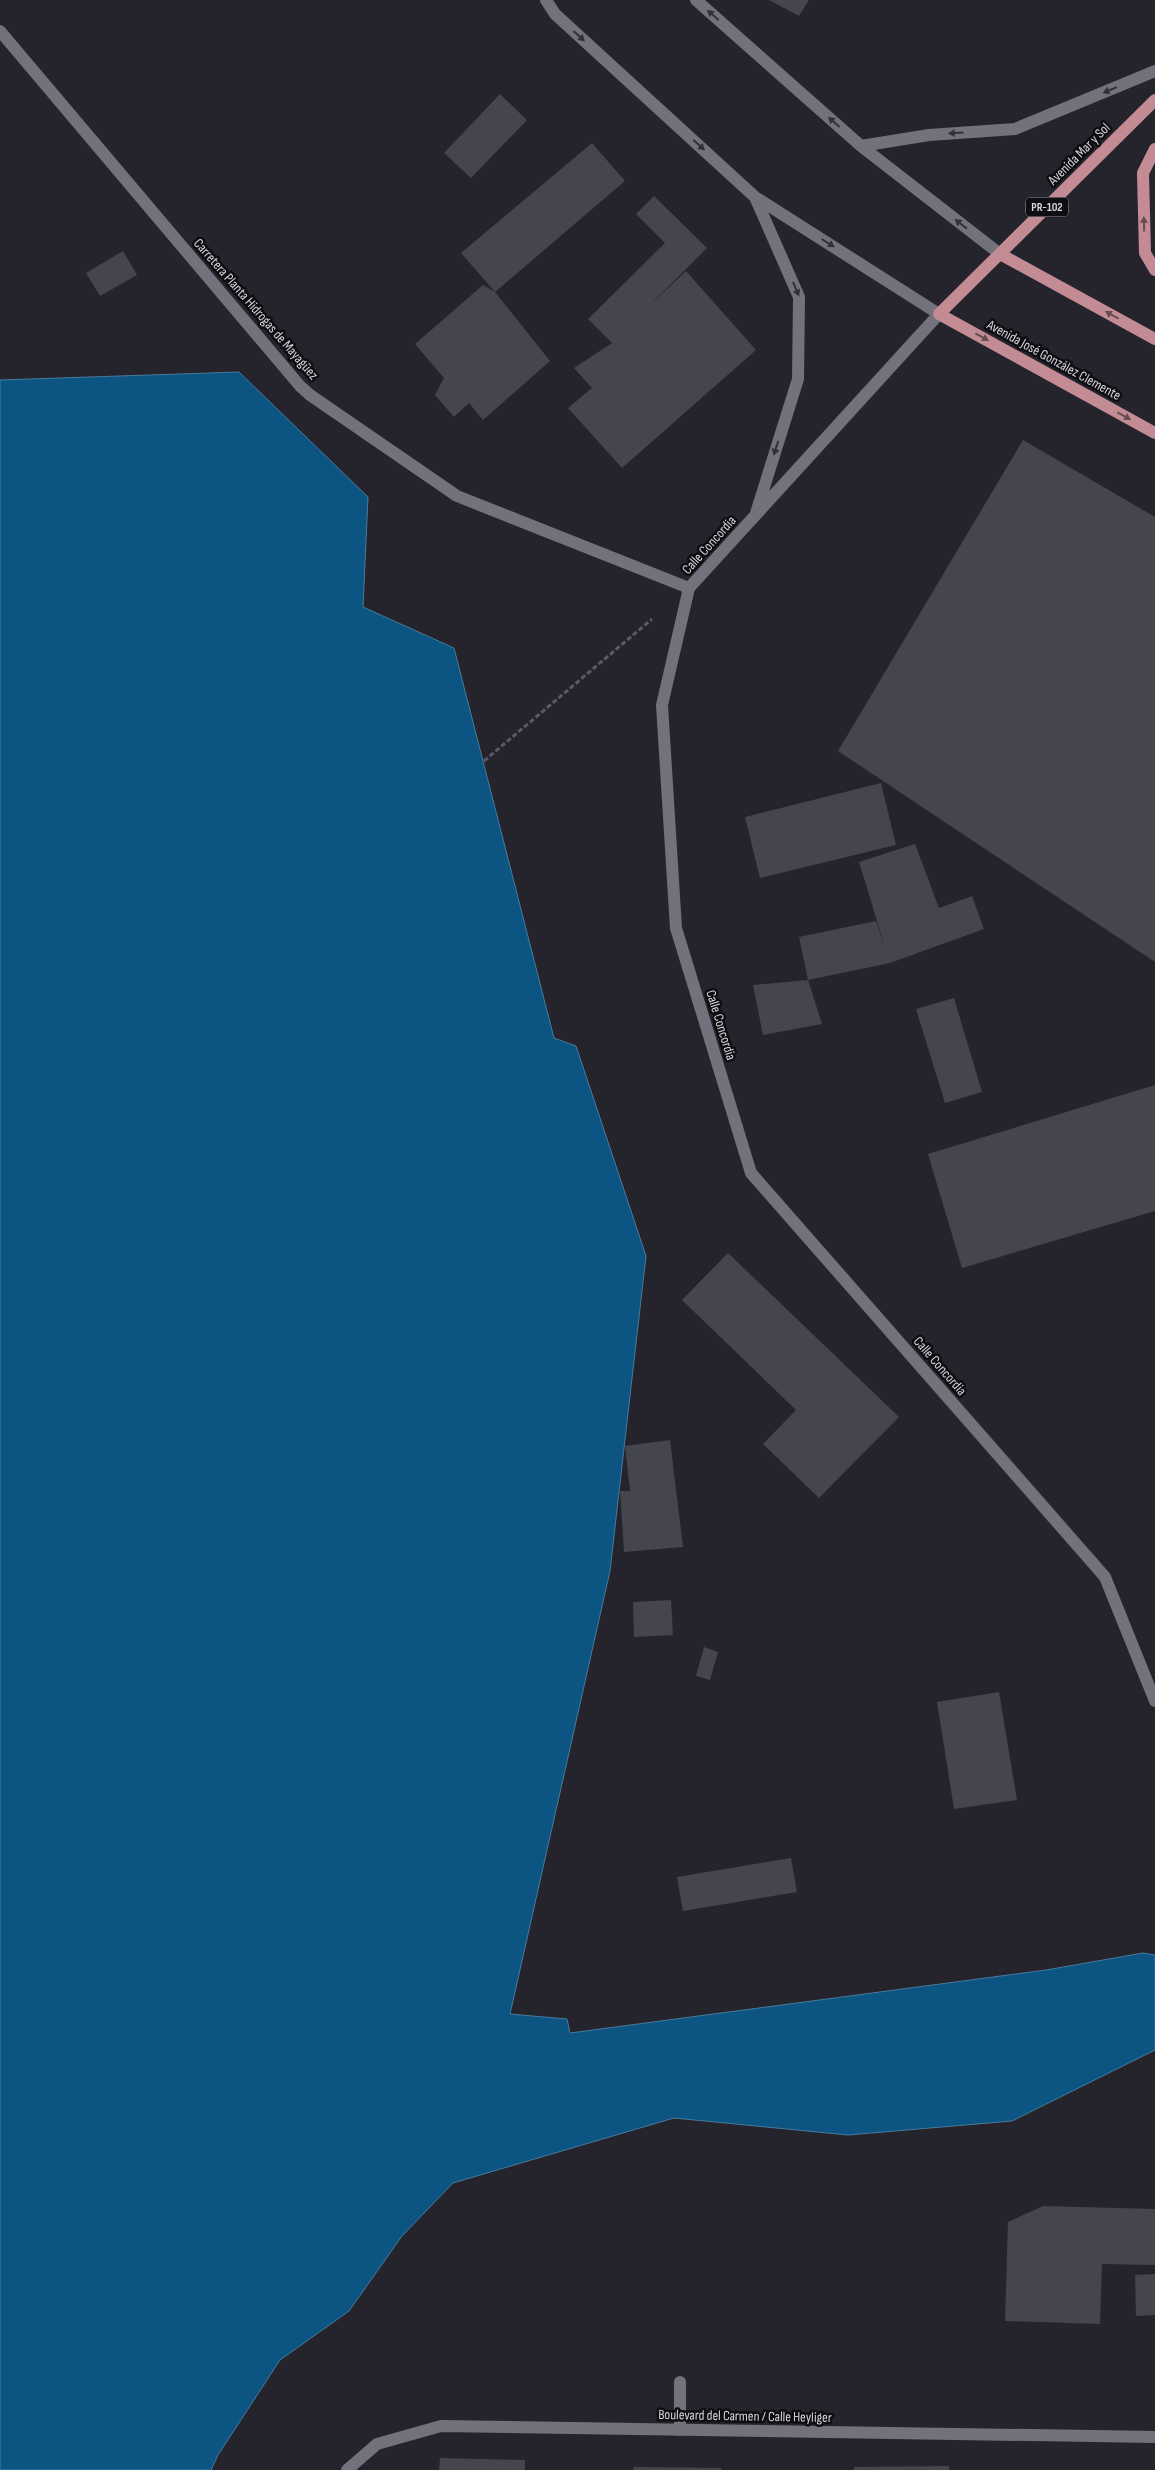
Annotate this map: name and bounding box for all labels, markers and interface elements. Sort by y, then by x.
one-way arrow [707,9,719,21]
one-way arrow [572,30,584,42]
one-way arrow [1102,86,1117,94]
one-way arrow [828,117,841,128]
street label: Avenida Mar y Sol [1044,119,1114,189]
one-way arrow [947,130,963,138]
one-way arrow [692,139,704,151]
road number: PR-102 [1026,198,1068,216]
one-way arrow [1140,216,1148,232]
one-way arrow [955,218,968,229]
street label: Carretera Planta Hidrogas de Mayagüez [190,235,322,383]
one-way arrow [821,238,834,248]
one-way arrow [792,282,800,297]
one-way arrow [1106,311,1119,320]
street label: Avenida José González Clemente [983,316,1124,404]
one-way arrow [974,333,989,341]
one-way arrow [1117,411,1131,420]
one-way arrow [772,441,780,456]
street label: Calle Concordia [678,512,740,578]
street label: Calle Concordia [702,988,740,1062]
street label: Calle Concordia [910,1333,970,1399]
street label: Boulevard del Carmen / Calle Heyliger [658,2406,832,2426]

